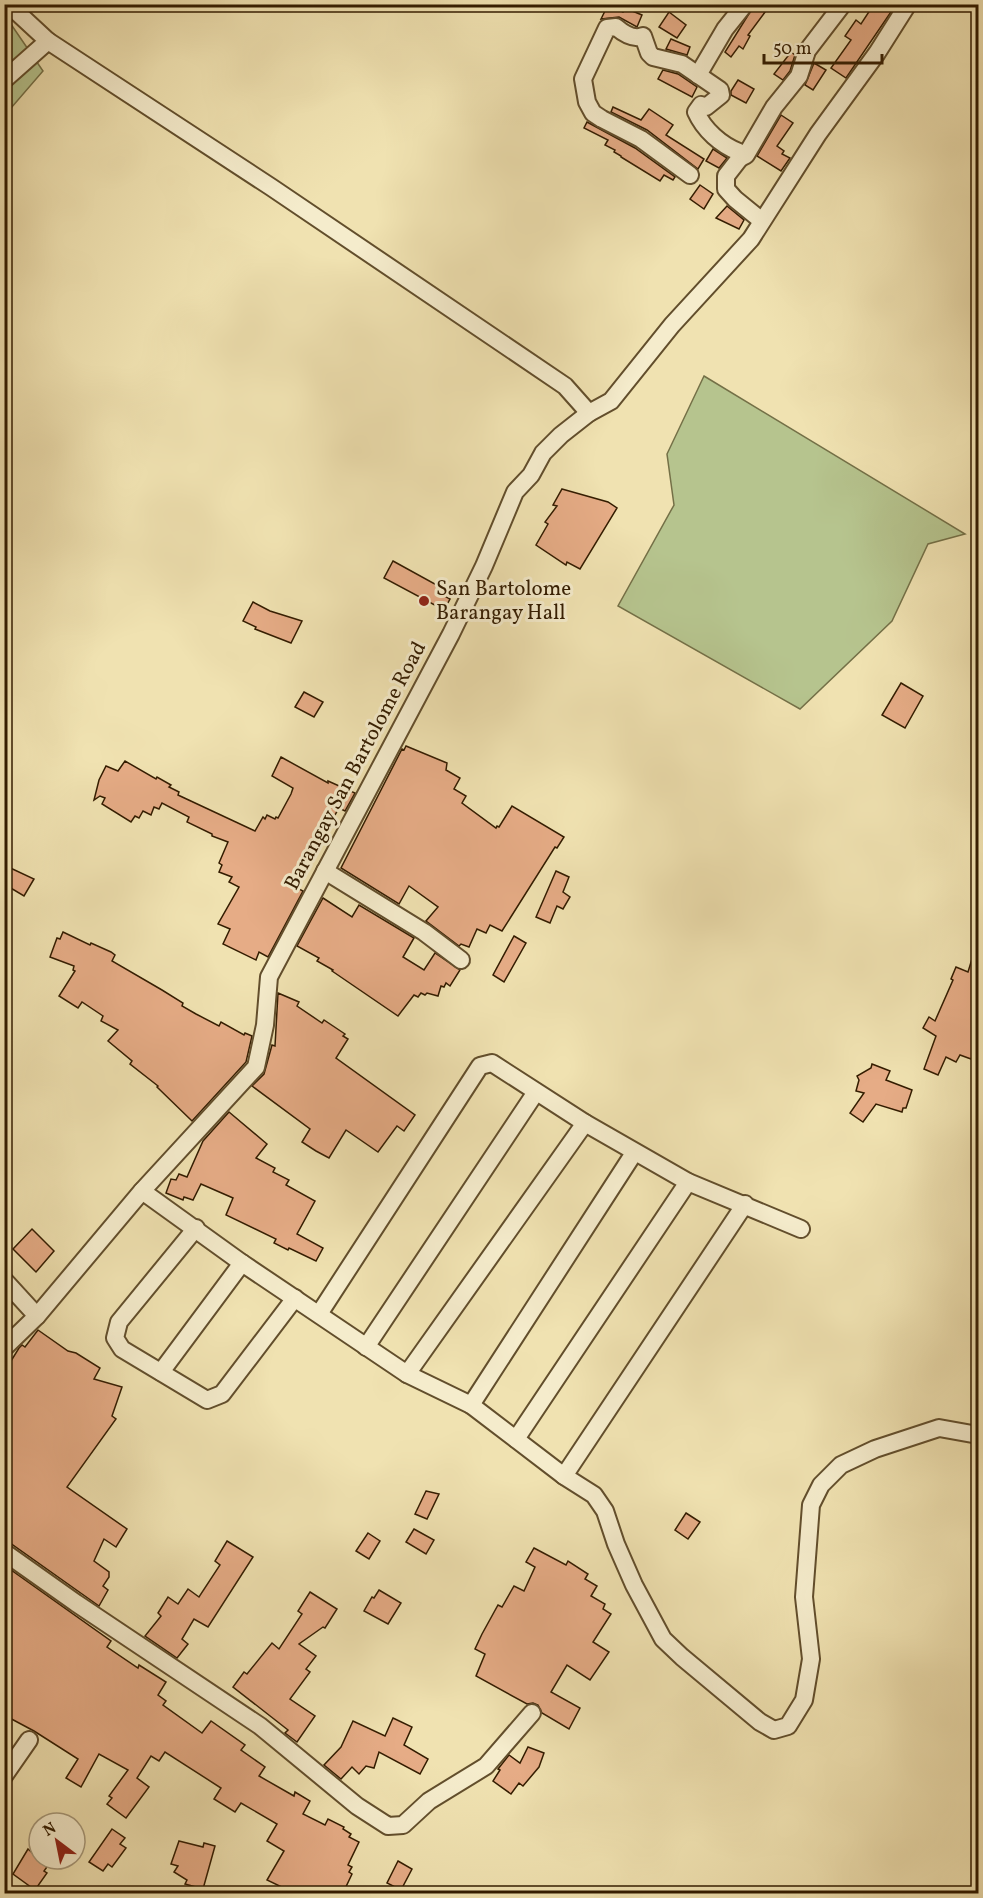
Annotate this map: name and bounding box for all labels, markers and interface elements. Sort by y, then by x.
scale bar [764,27,882,65]
text: 50 m [773,37,812,62]
place label: San Bartolome Barangay Hall [436,575,571,628]
marker: San Bartolome Barangay Hall [417,594,431,608]
street label: Barangay San Bartolome Road [278,637,434,895]
north arrow [27,1811,87,1871]
text: N [39,1817,61,1842]

